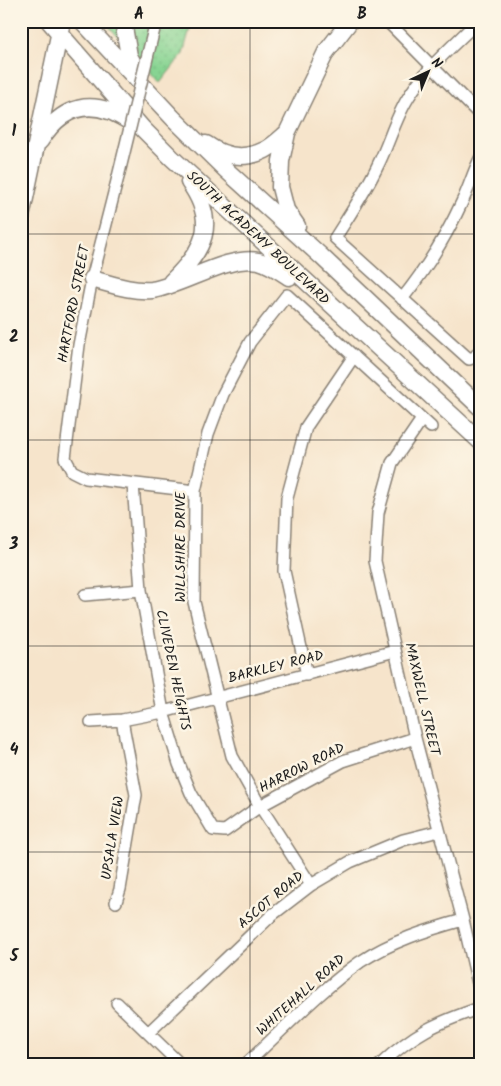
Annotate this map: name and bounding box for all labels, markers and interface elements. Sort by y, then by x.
text: A [134,2,144,27]
text: B [357,2,367,27]
north arrow [404,48,454,98]
text: N [426,52,447,74]
text: 1 [12,119,17,144]
street label: SOUTH ACADEMY BOULEVARD [181,165,335,311]
street label: HARTFORD STREET [52,242,96,365]
text: 2 [9,325,19,350]
street label: WILLSHIRE DRIVE [170,491,192,602]
text: 3 [9,532,19,557]
street label: CLIVEDEN HEIGHTS [149,608,197,733]
street label: MAXWELL STREET [398,640,446,759]
street label: BARKLEY ROAD [226,645,326,689]
street label: HARROW ROAD [255,737,349,799]
text: 4 [10,738,19,763]
street label: UPSALA VIEW [96,794,130,882]
street label: ASCOT ROAD [233,866,309,934]
text: 5 [9,944,20,969]
street label: WHITEHALL ROAD [251,949,351,1041]

